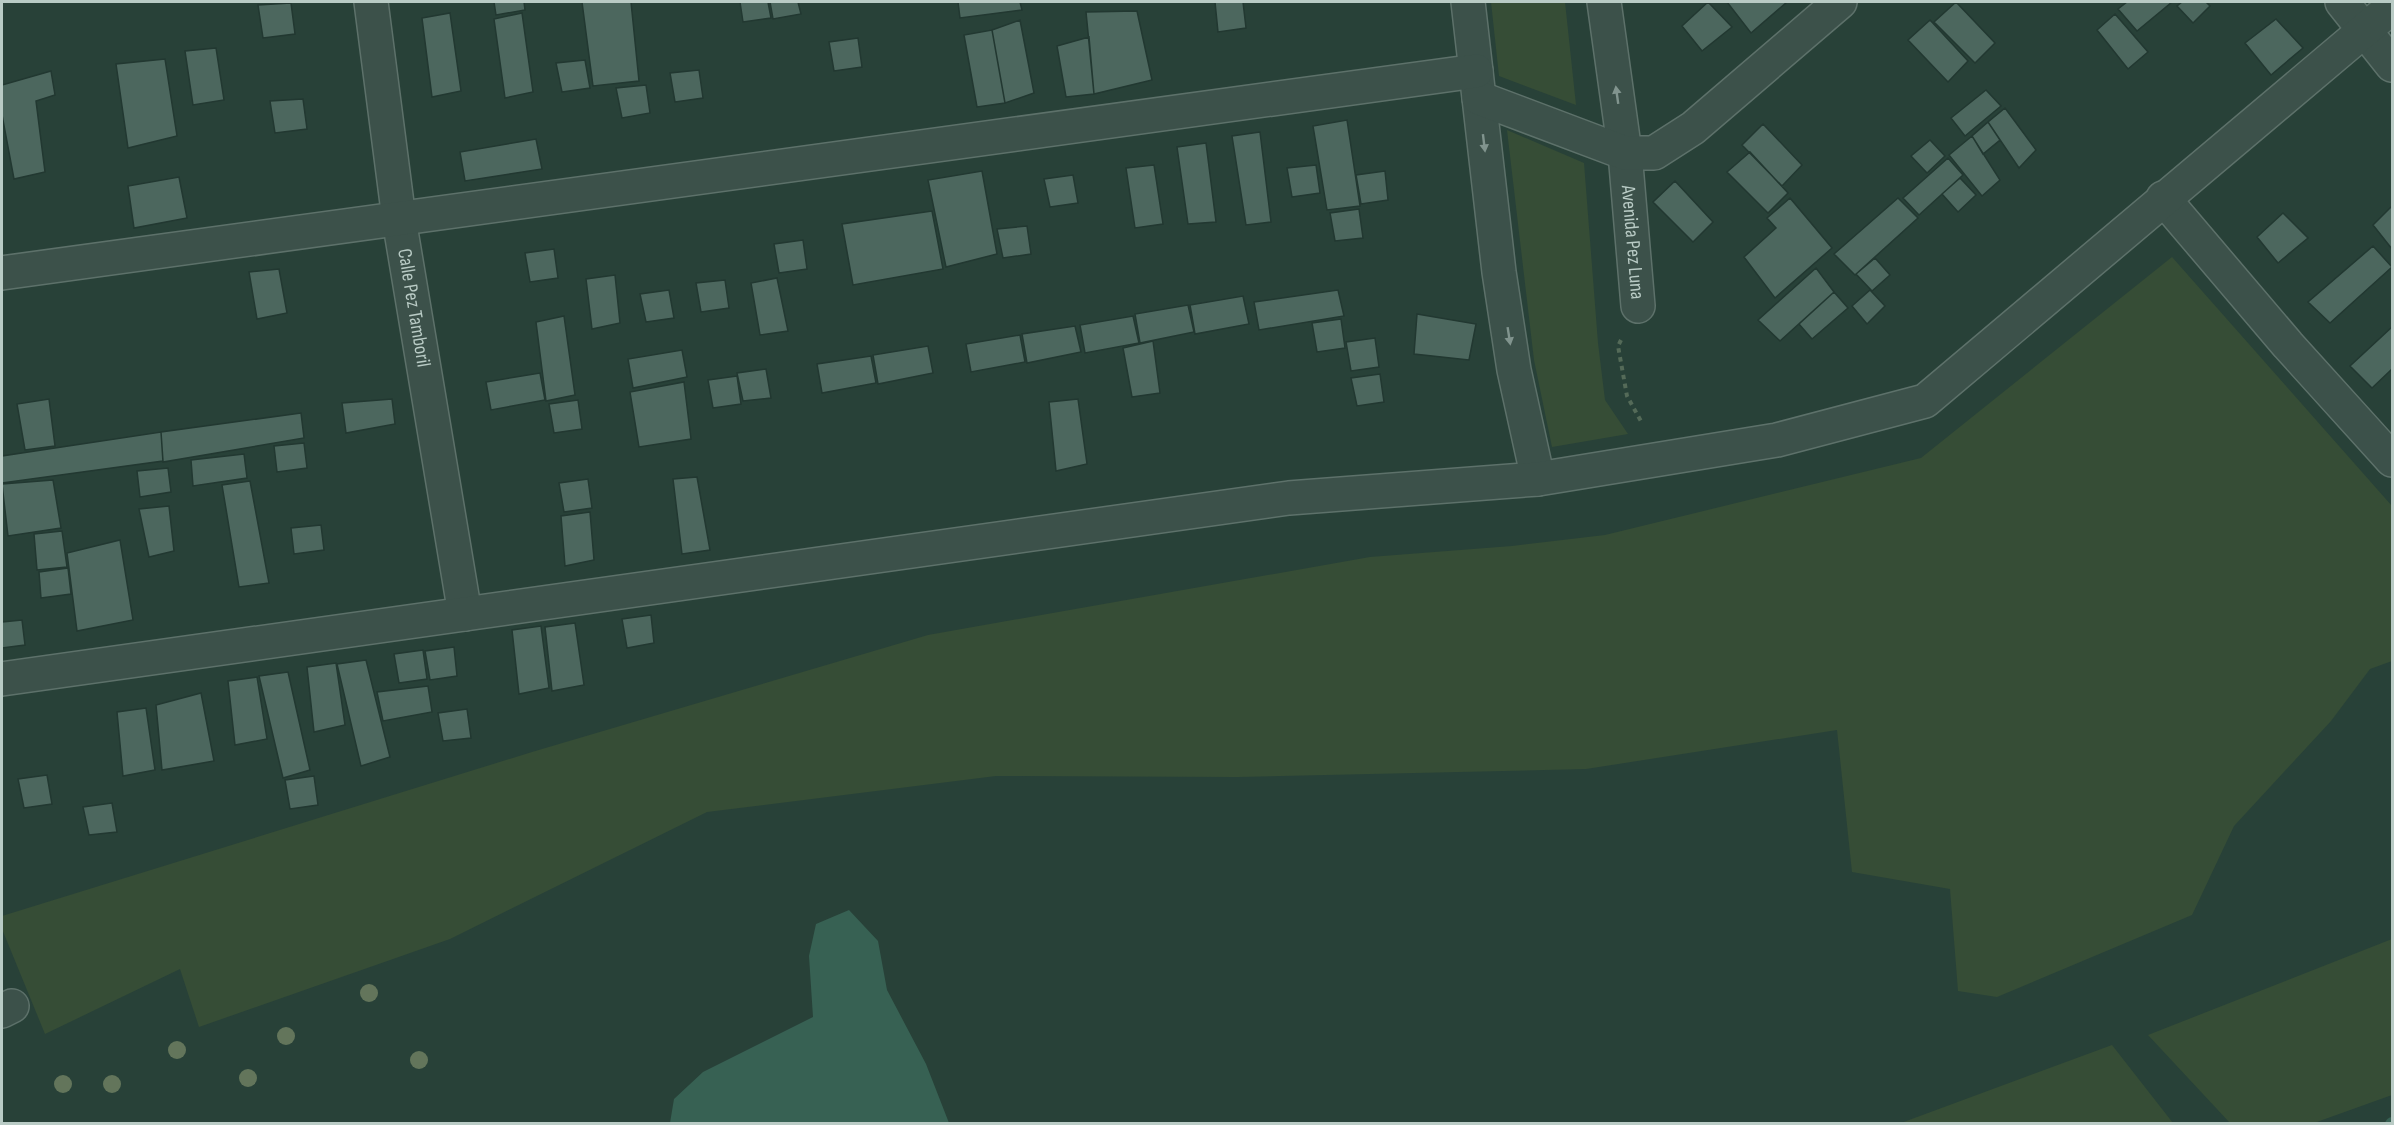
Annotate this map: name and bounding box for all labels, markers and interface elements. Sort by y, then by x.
one-way arrow [1612,86,1621,105]
one-way arrow [1479,134,1489,153]
street label: Avenida Pez Luna [1616,183,1649,300]
street label: Calle Pez Tamboril [392,247,436,369]
one-way arrow [1505,327,1514,346]

